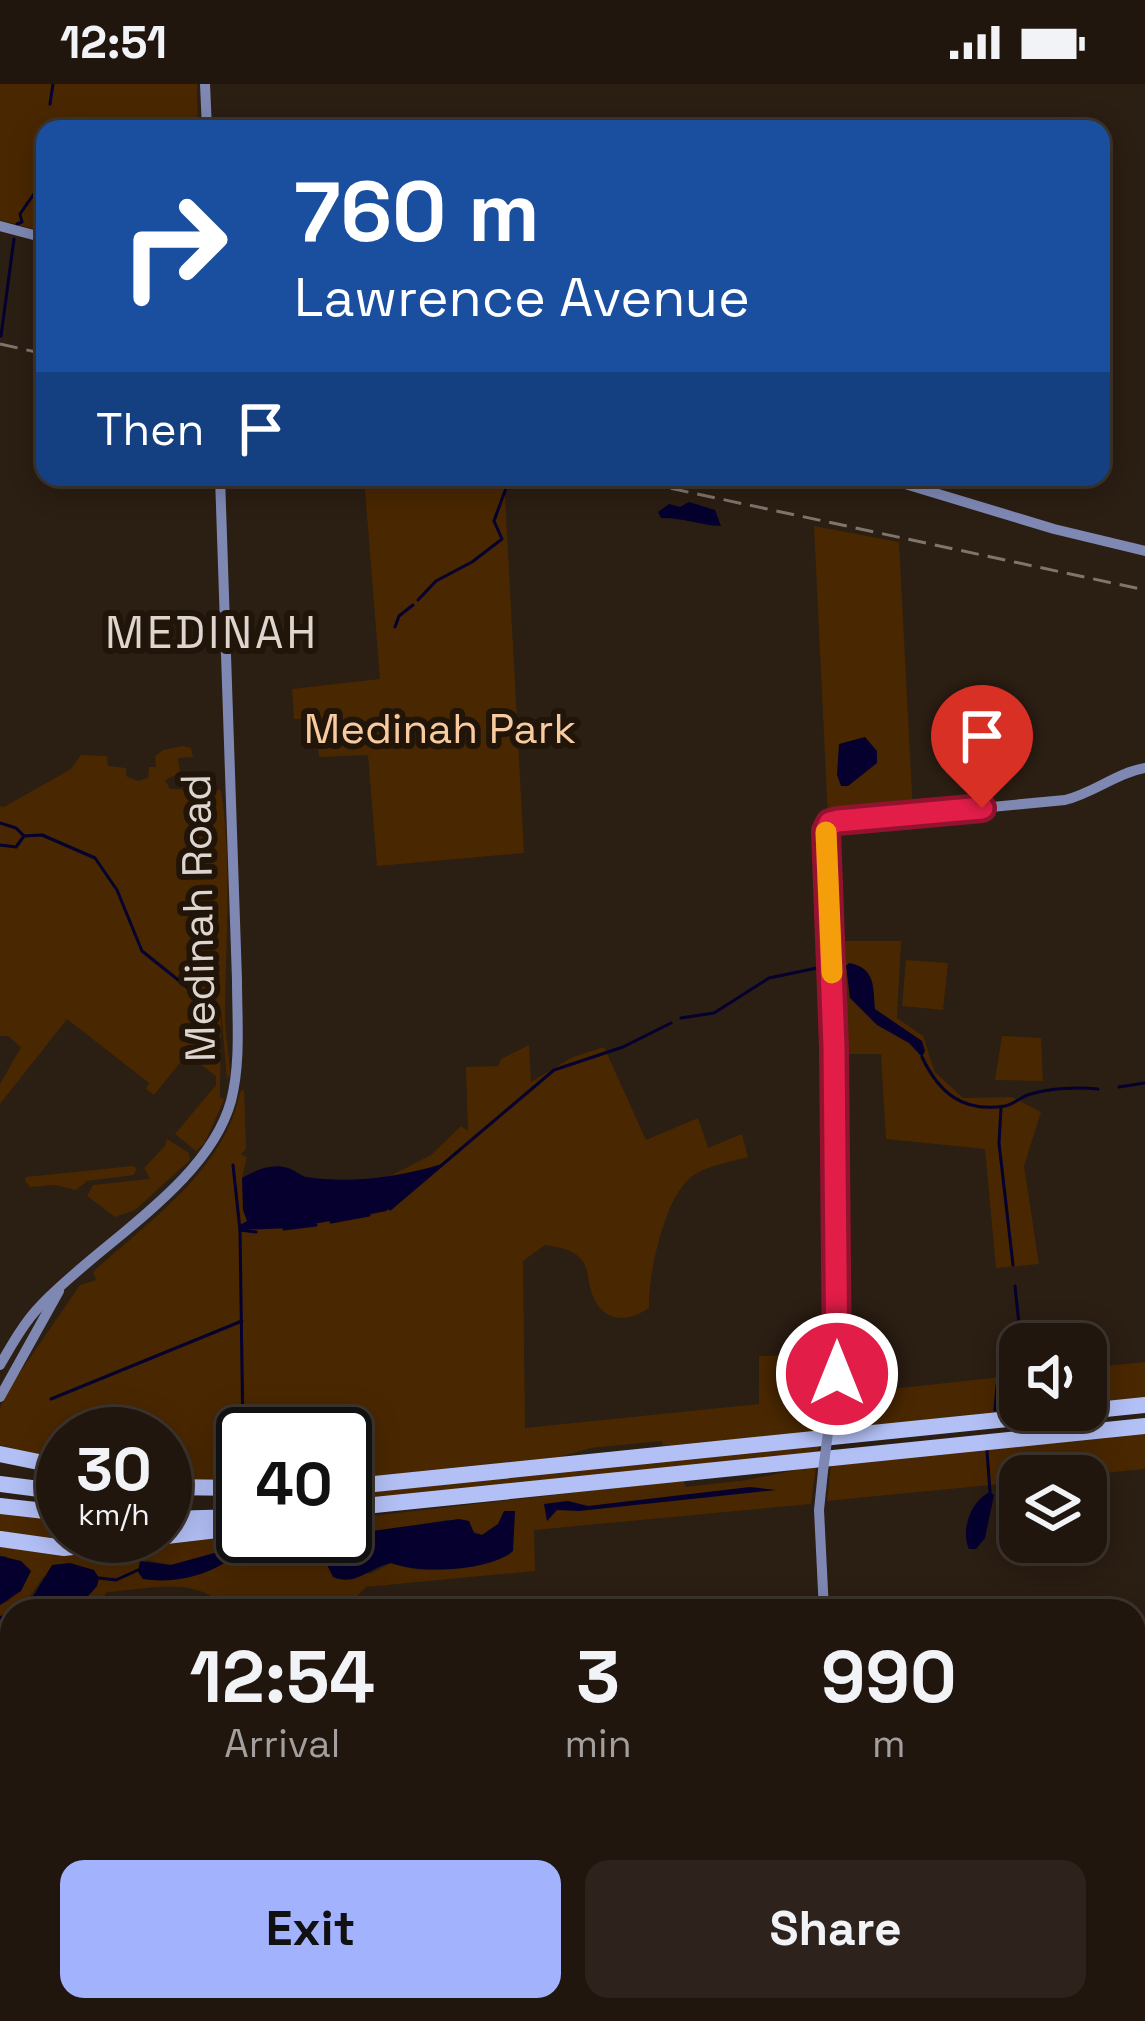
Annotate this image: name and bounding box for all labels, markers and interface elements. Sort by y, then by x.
text: 12:51 [60,14,167,71]
text: 760 m [294,158,540,266]
icon: right [96,168,252,324]
text: Lawrence Avenue [294,263,750,332]
icon: arrive [228,396,294,462]
text: Then [96,401,204,458]
district label: MEDINAH [105,604,319,661]
pin [931,685,1033,808]
park label: Medinah Park [304,702,576,755]
icon: arrive [949,703,1015,769]
street label: Medinah Road [169,774,227,1062]
position arrow [774,1311,900,1437]
map controls [999,1323,1107,1563]
button: sound [999,1323,1107,1431]
speed limit sign: 40 [216,1407,372,1563]
text: 30 [76,1431,152,1508]
button: layers [999,1455,1107,1563]
text: km/h [78,1495,150,1534]
text: 12:54 [189,1631,375,1723]
text: 3 [576,1631,620,1723]
text: 990 [821,1631,957,1723]
text: Arrival [224,1719,340,1768]
text: min [565,1719,632,1768]
text: m [872,1719,906,1768]
button: Exit [60,1860,561,1998]
button: Share [585,1860,1086,1998]

